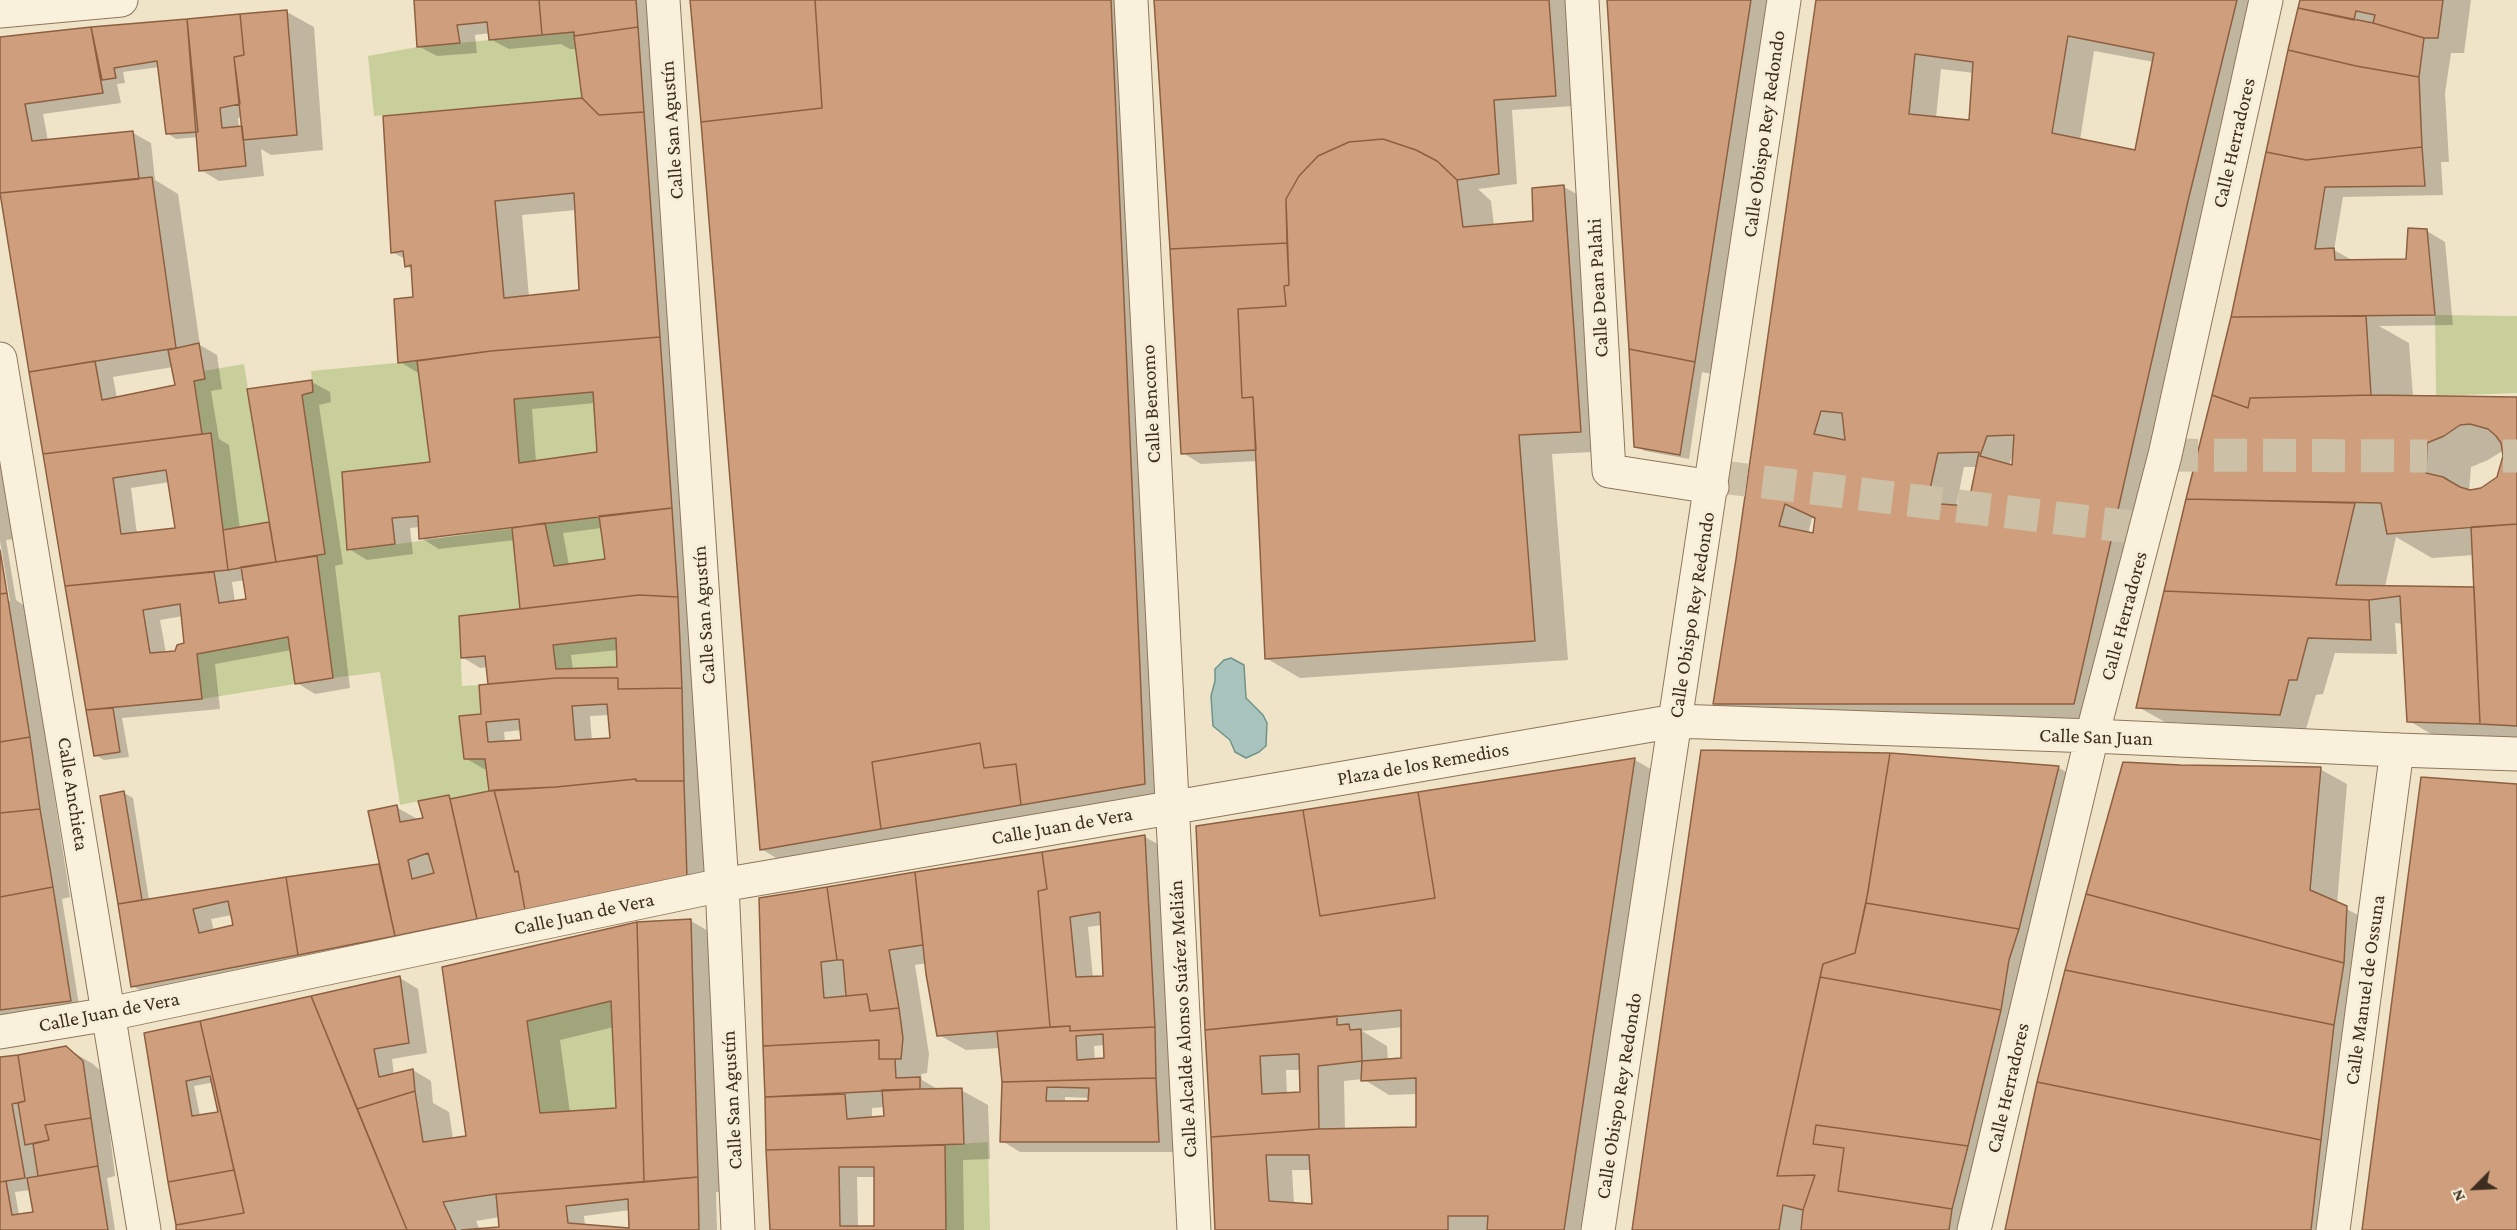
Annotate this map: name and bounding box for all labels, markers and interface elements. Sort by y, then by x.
street label: Calle Obispo Rey Redondo [1738,29,1790,239]
street label: Calle San Agustín [655,60,689,200]
street label: Calle Herradores [2207,76,2261,210]
street label: Calle Dean Palahi [1582,218,1614,358]
street label: Calle Bencomo [1136,344,1166,464]
street label: Calle Obispo Rey Redondo [1664,510,1720,720]
street label: Calle San Agustín [687,545,721,685]
street label: Calle Herradores [2095,549,2153,683]
street label: Calle San Juan [2039,723,2153,751]
street label: Calle Anchieta [52,735,94,853]
street label: Plaza de los Remedios [1335,737,1511,791]
street label: Calle Juan de Vera [990,802,1134,850]
street label: Calle Alcalde Alonso Suárez Melián [1164,880,1202,1158]
street label: Calle Juan de Vera [512,887,656,941]
street label: Calle Manuel de Ossuna [2340,893,2390,1087]
street label: Calle Juan de Vera [37,987,181,1037]
street label: Calle Obispo Rey Redondo [1591,991,1647,1201]
street label: Calle Herradores [1981,1021,2035,1155]
street label: Calle San Agustín [716,1030,748,1170]
north arrow [2445,1158,2505,1218]
text: N [2448,1187,2468,1204]

